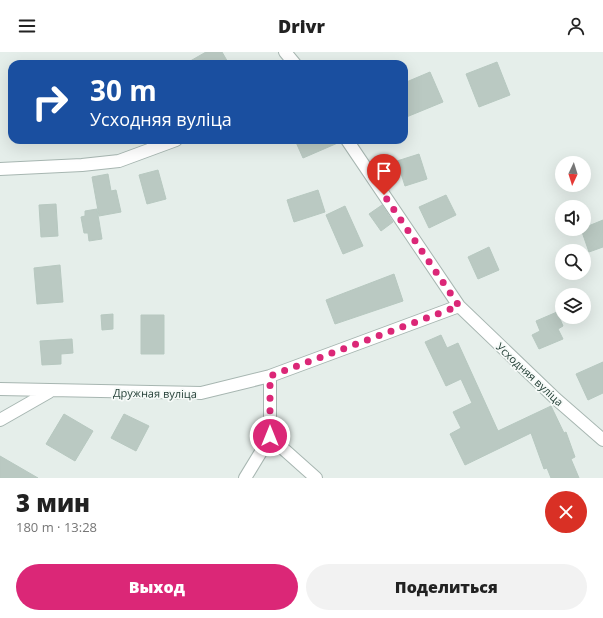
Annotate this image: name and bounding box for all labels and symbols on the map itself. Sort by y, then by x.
pin [367,154,401,195]
north arrow [555,156,591,192]
street label: Усходняя вуліца [493,339,567,409]
street label: Дружная вуліца [113,385,197,401]
position arrow [249,415,291,457]

